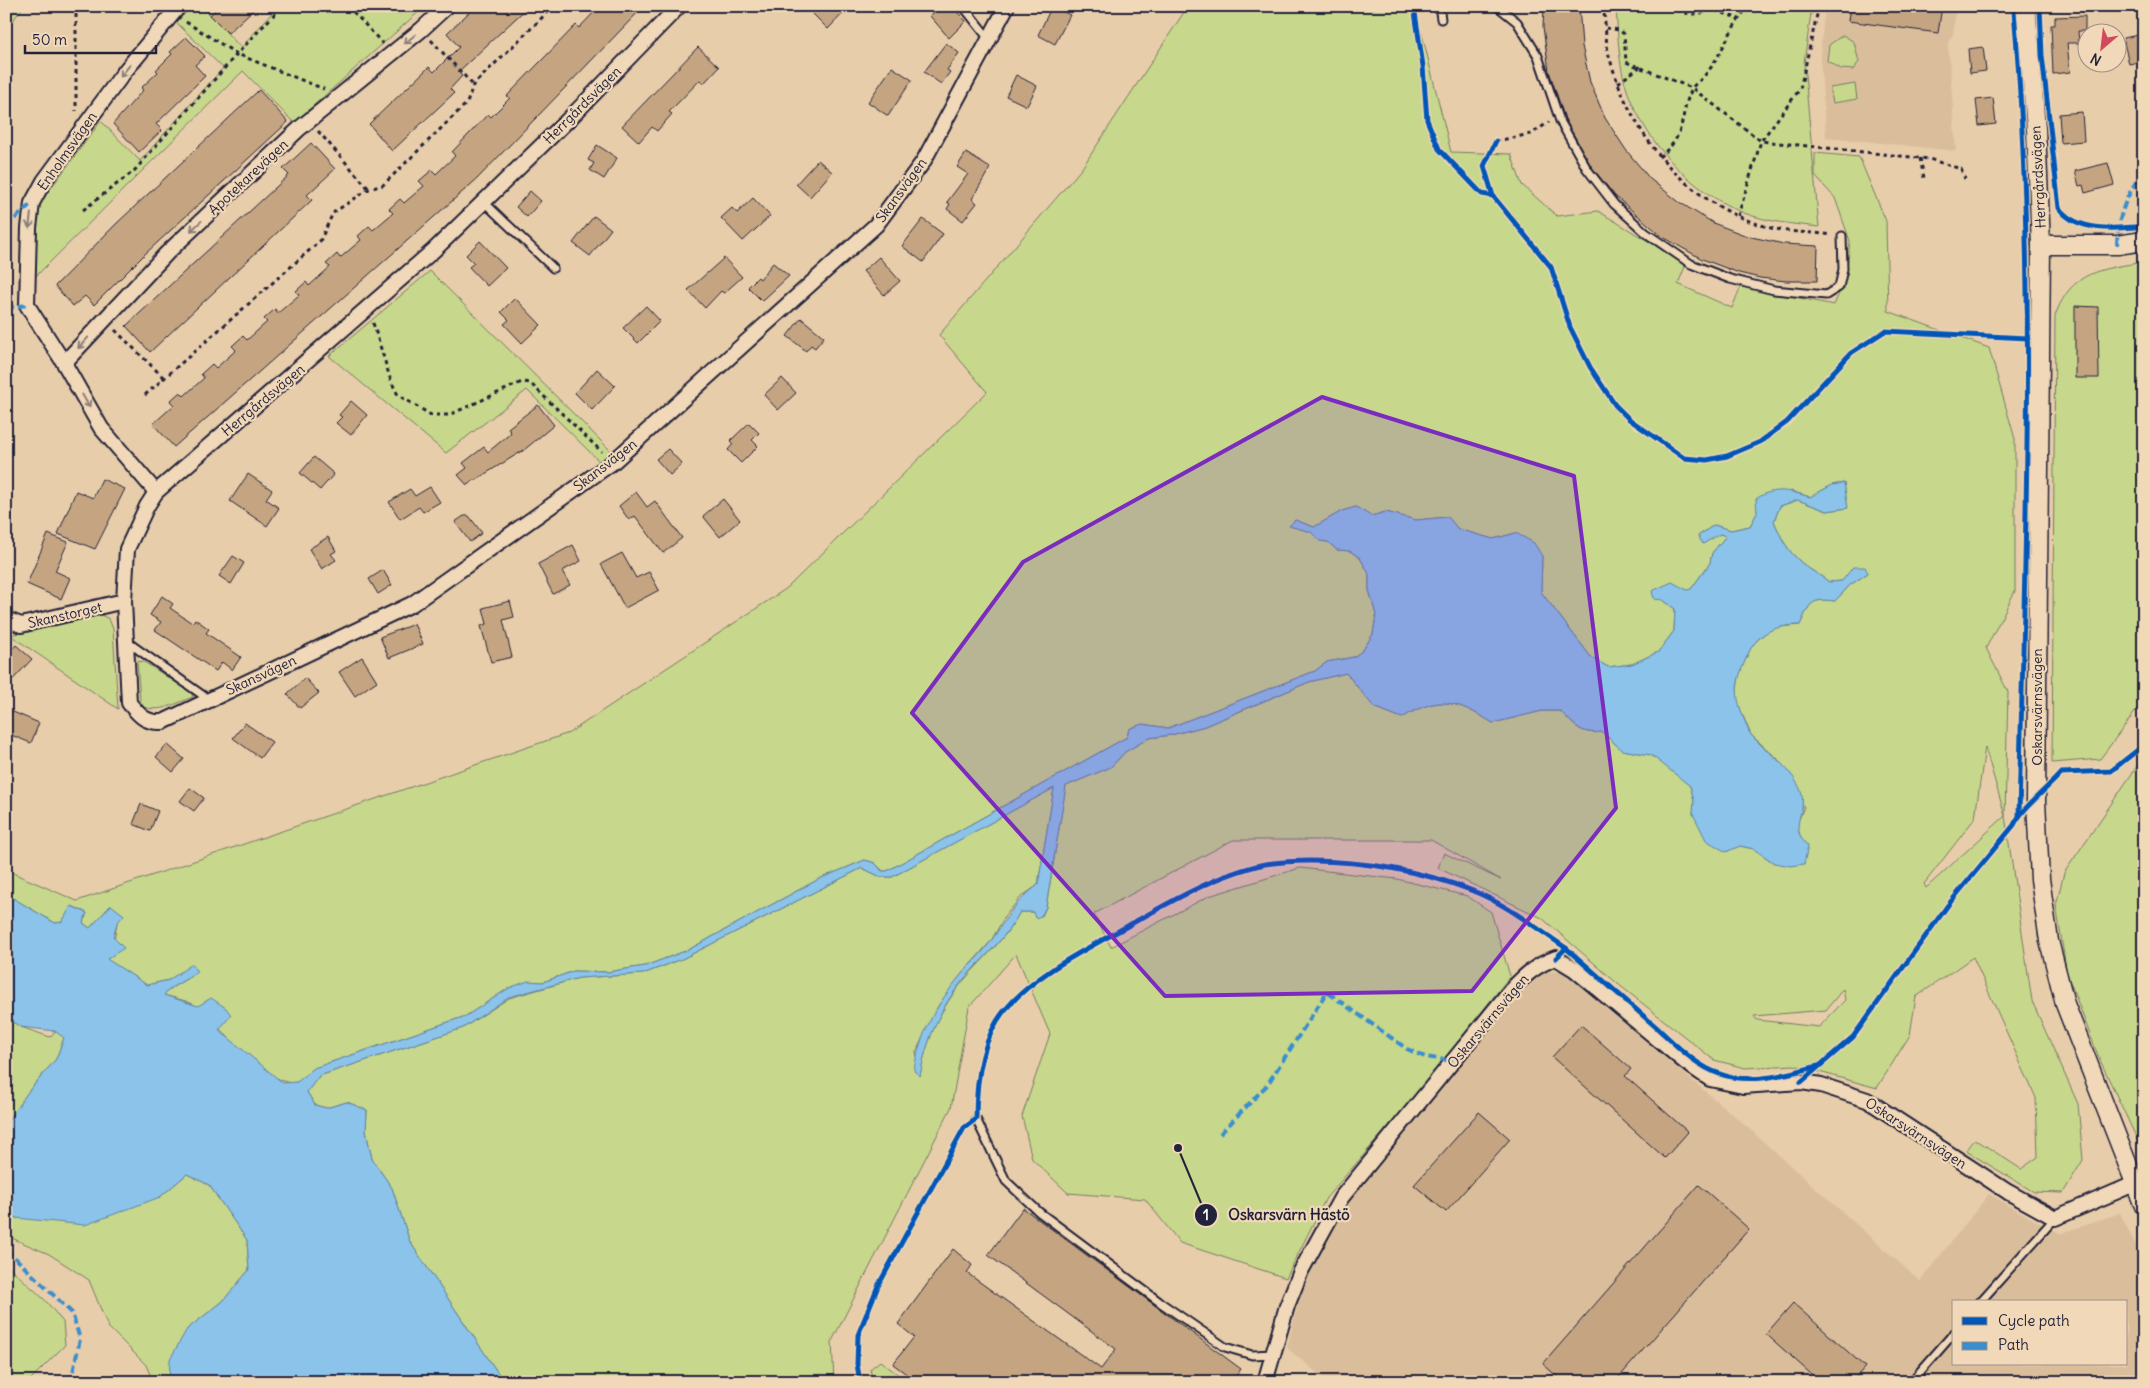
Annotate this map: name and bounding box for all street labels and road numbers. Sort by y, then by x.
street label: Herrgårdsvägen [539,62,625,148]
street label: Enholmsvägen [33,108,101,194]
street label: Herrgårdsvägen [2026,125,2050,229]
street label: Apotekarevägen [204,135,292,219]
street label: Skansvägen [872,154,930,226]
street label: Herrgårdsvägen [218,360,308,440]
street label: Skansvägen [570,435,640,495]
street label: Skanstorget [26,598,104,632]
street label: Oskarsvärnsvägen [2028,648,2046,766]
street label: Skansvägen [223,651,299,699]
street label: Oskarsvärnsvägen [1443,970,1533,1072]
street label: Oskarsvärnsvägen [1862,1093,1970,1173]

